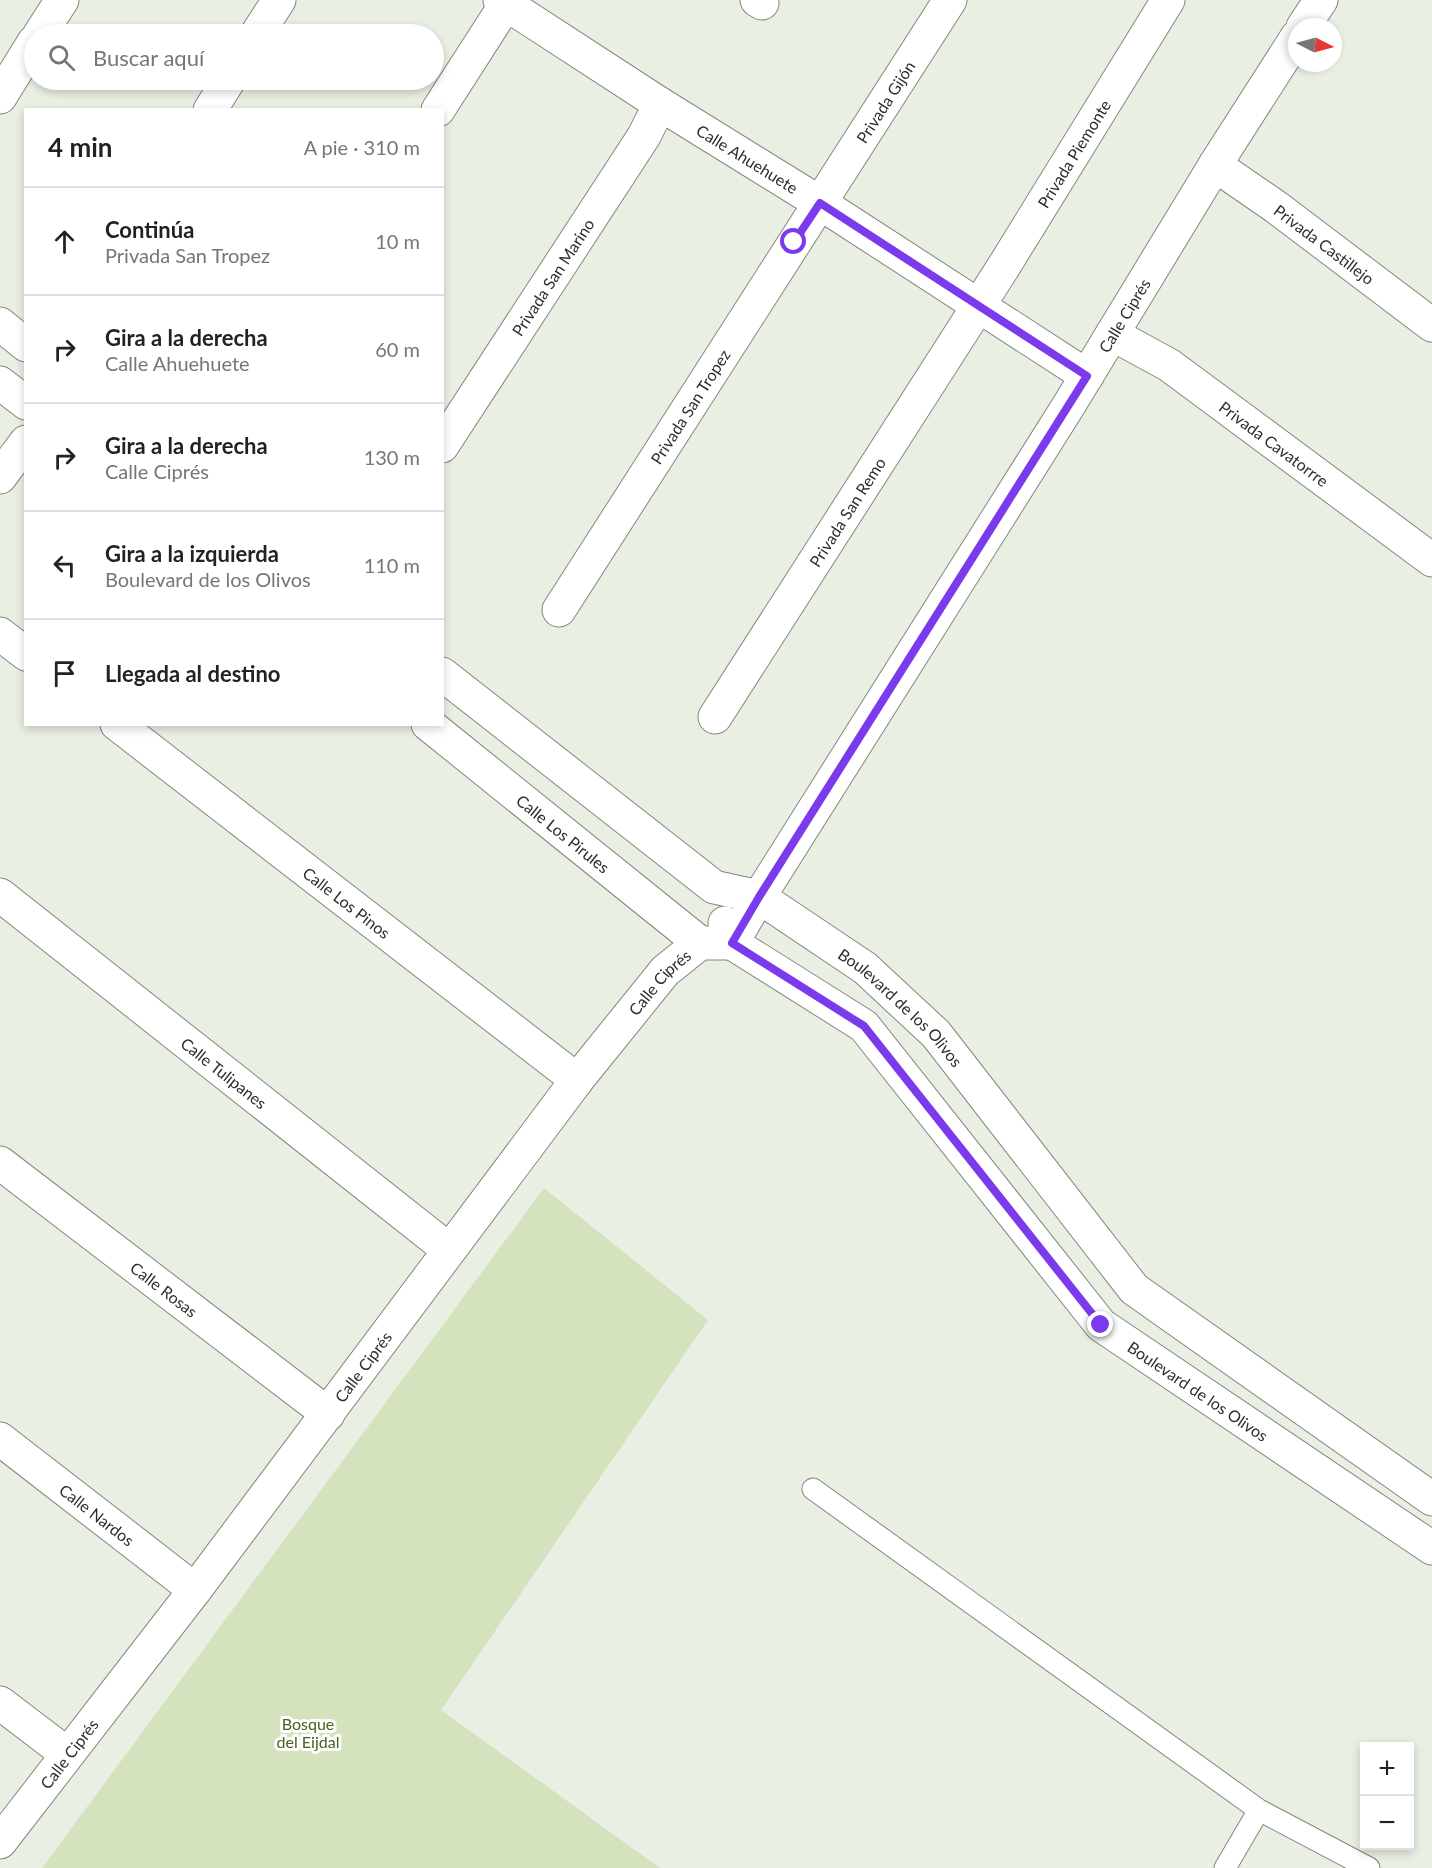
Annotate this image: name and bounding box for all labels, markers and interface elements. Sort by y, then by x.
north arrow [1288,18,1342,72]
search box [24,24,444,90]
icon: search [45,41,78,74]
text: Buscar aquí [93,44,204,71]
street label: Privada Gijón [852,57,918,146]
street label: Privada Piemonte [1033,96,1114,211]
street label: Calle Ahuehuete [694,120,802,197]
text: 4 min [48,131,112,163]
text: A pie · 310 m [304,135,420,159]
street label: Privada Castillejo [1271,200,1378,288]
street label: Privada San Marino [507,215,597,339]
text: Continúa [105,216,194,243]
icon: ahead [48,225,81,258]
route start [780,228,806,254]
text: 10 m [375,229,420,253]
text: Privada San Tropez [105,243,270,267]
street label: Calle Ciprés [1094,275,1153,356]
text: Gira a la derecha [105,324,268,351]
icon: right [48,333,81,366]
text: 60 m [375,337,420,361]
street label: Privada San Tropez [646,345,733,467]
text: Calle Ahuehuete [105,351,250,375]
street label: Privada Cavatorrre [1216,396,1333,490]
text: Gira a la derecha [105,432,268,459]
icon: right [48,441,81,474]
text: 130 m [364,445,420,469]
street label: Privada San Remo [805,453,889,570]
text: Calle Ciprés [105,459,209,483]
text: Gira a la izquierda [105,540,279,567]
icon: left [48,549,81,582]
text: 110 m [364,553,420,577]
text: Boulevard de los Olivos [105,567,311,591]
icon: arrive [48,657,81,690]
text: Llegada al destino [105,660,281,687]
street label: Calle Los Pirules [513,790,614,876]
street label: Calle Los Pinos [300,862,394,942]
street label: Boulevard de los Olivos [835,944,967,1070]
street label: Calle Ciprés [624,945,694,1019]
street label: Calle Tulipanes [178,1033,271,1112]
street label: Calle Rosas [127,1257,202,1320]
route end [1087,1311,1113,1337]
street label: Calle Ciprés [330,1327,395,1405]
street label: Boulevard de los Olivos [1125,1337,1272,1444]
street label: Calle Nardos [56,1479,138,1549]
park label: Bosque del Eijdal [277,1714,339,1751]
street label: Calle Ciprés [36,1715,102,1792]
map controls [1360,1742,1414,1850]
button: + [1360,1742,1414,1796]
button: − [1360,1796,1414,1850]

